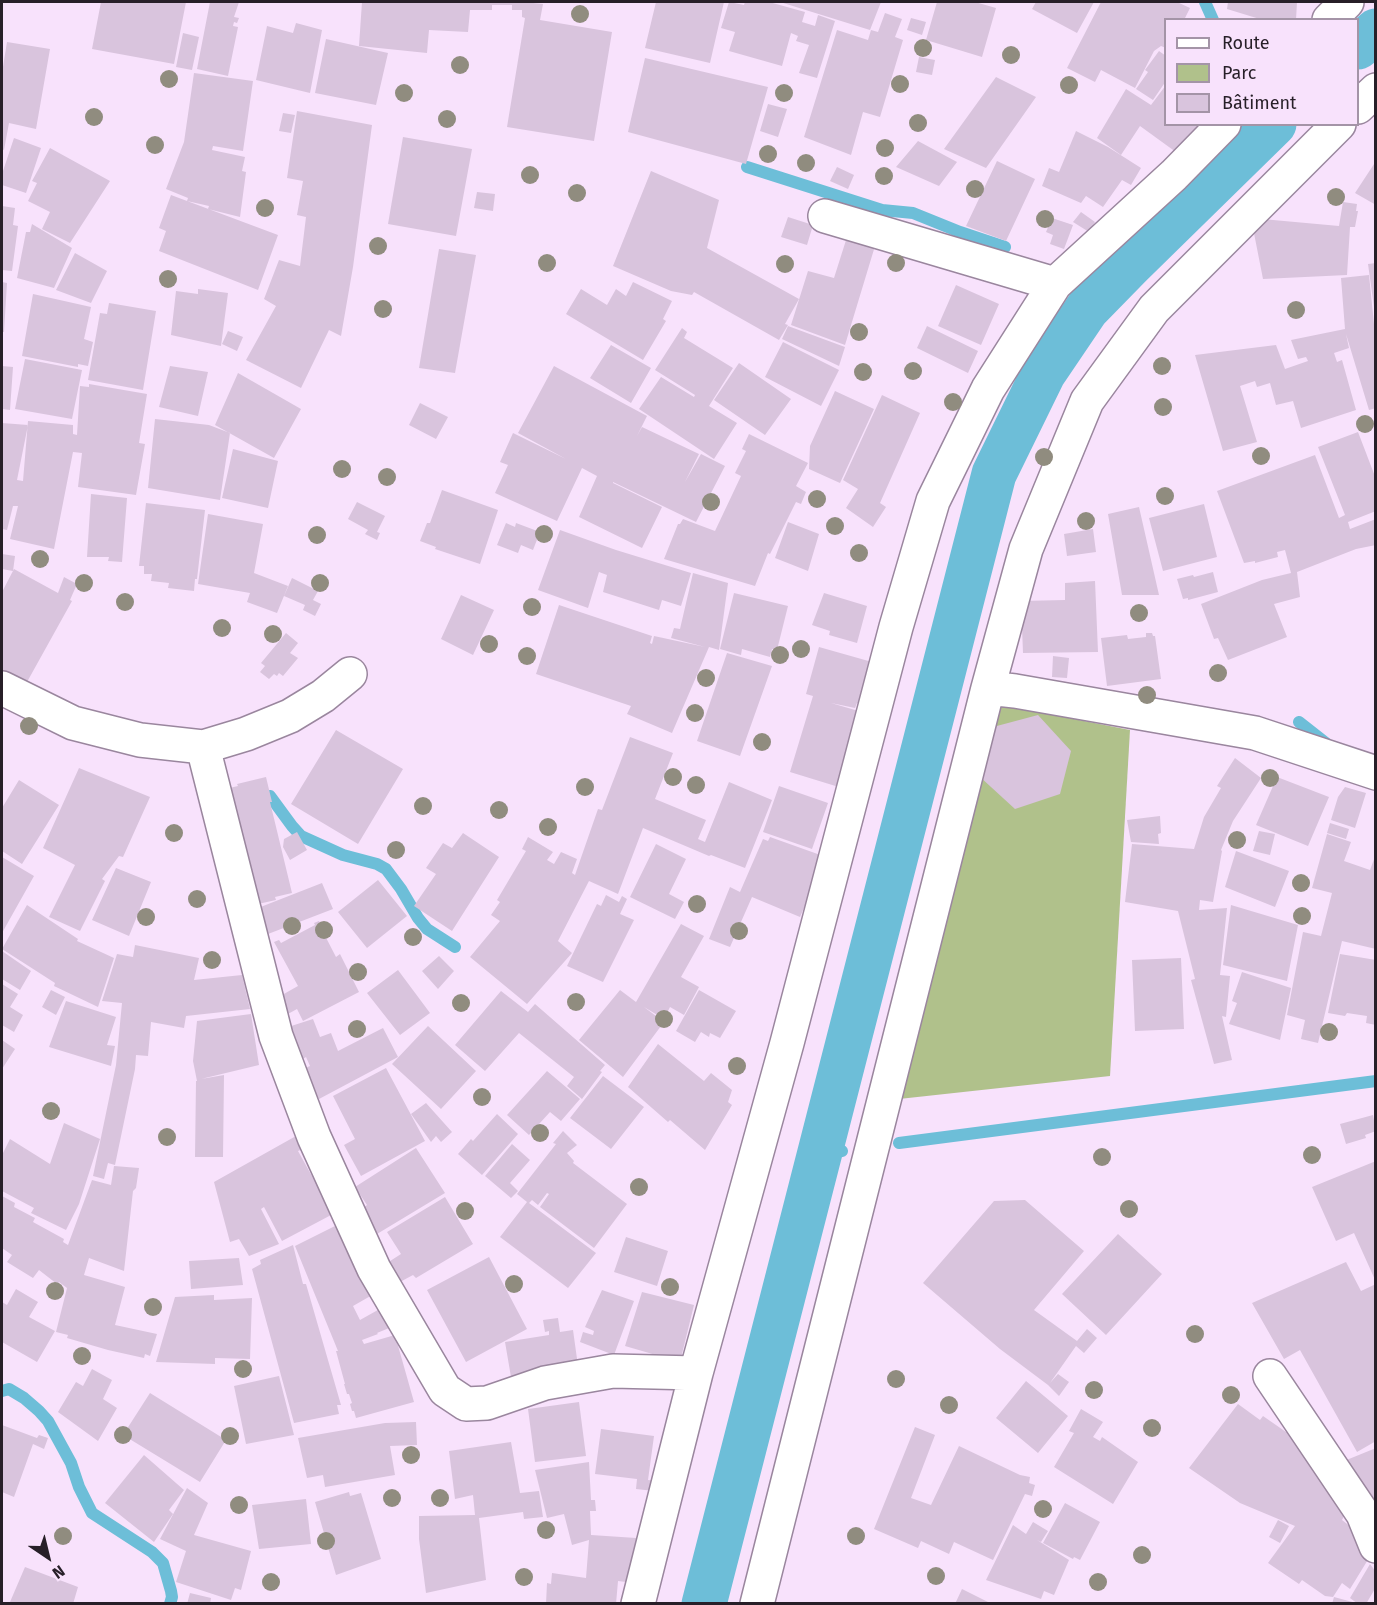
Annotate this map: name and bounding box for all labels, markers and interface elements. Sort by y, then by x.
legend [1164,18,1359,126]
text: Route [1222,32,1270,54]
text: Parc [1222,62,1256,84]
text: Bâtiment [1222,92,1297,114]
north arrow [18,1527,78,1587]
text: N [49,1561,68,1583]

